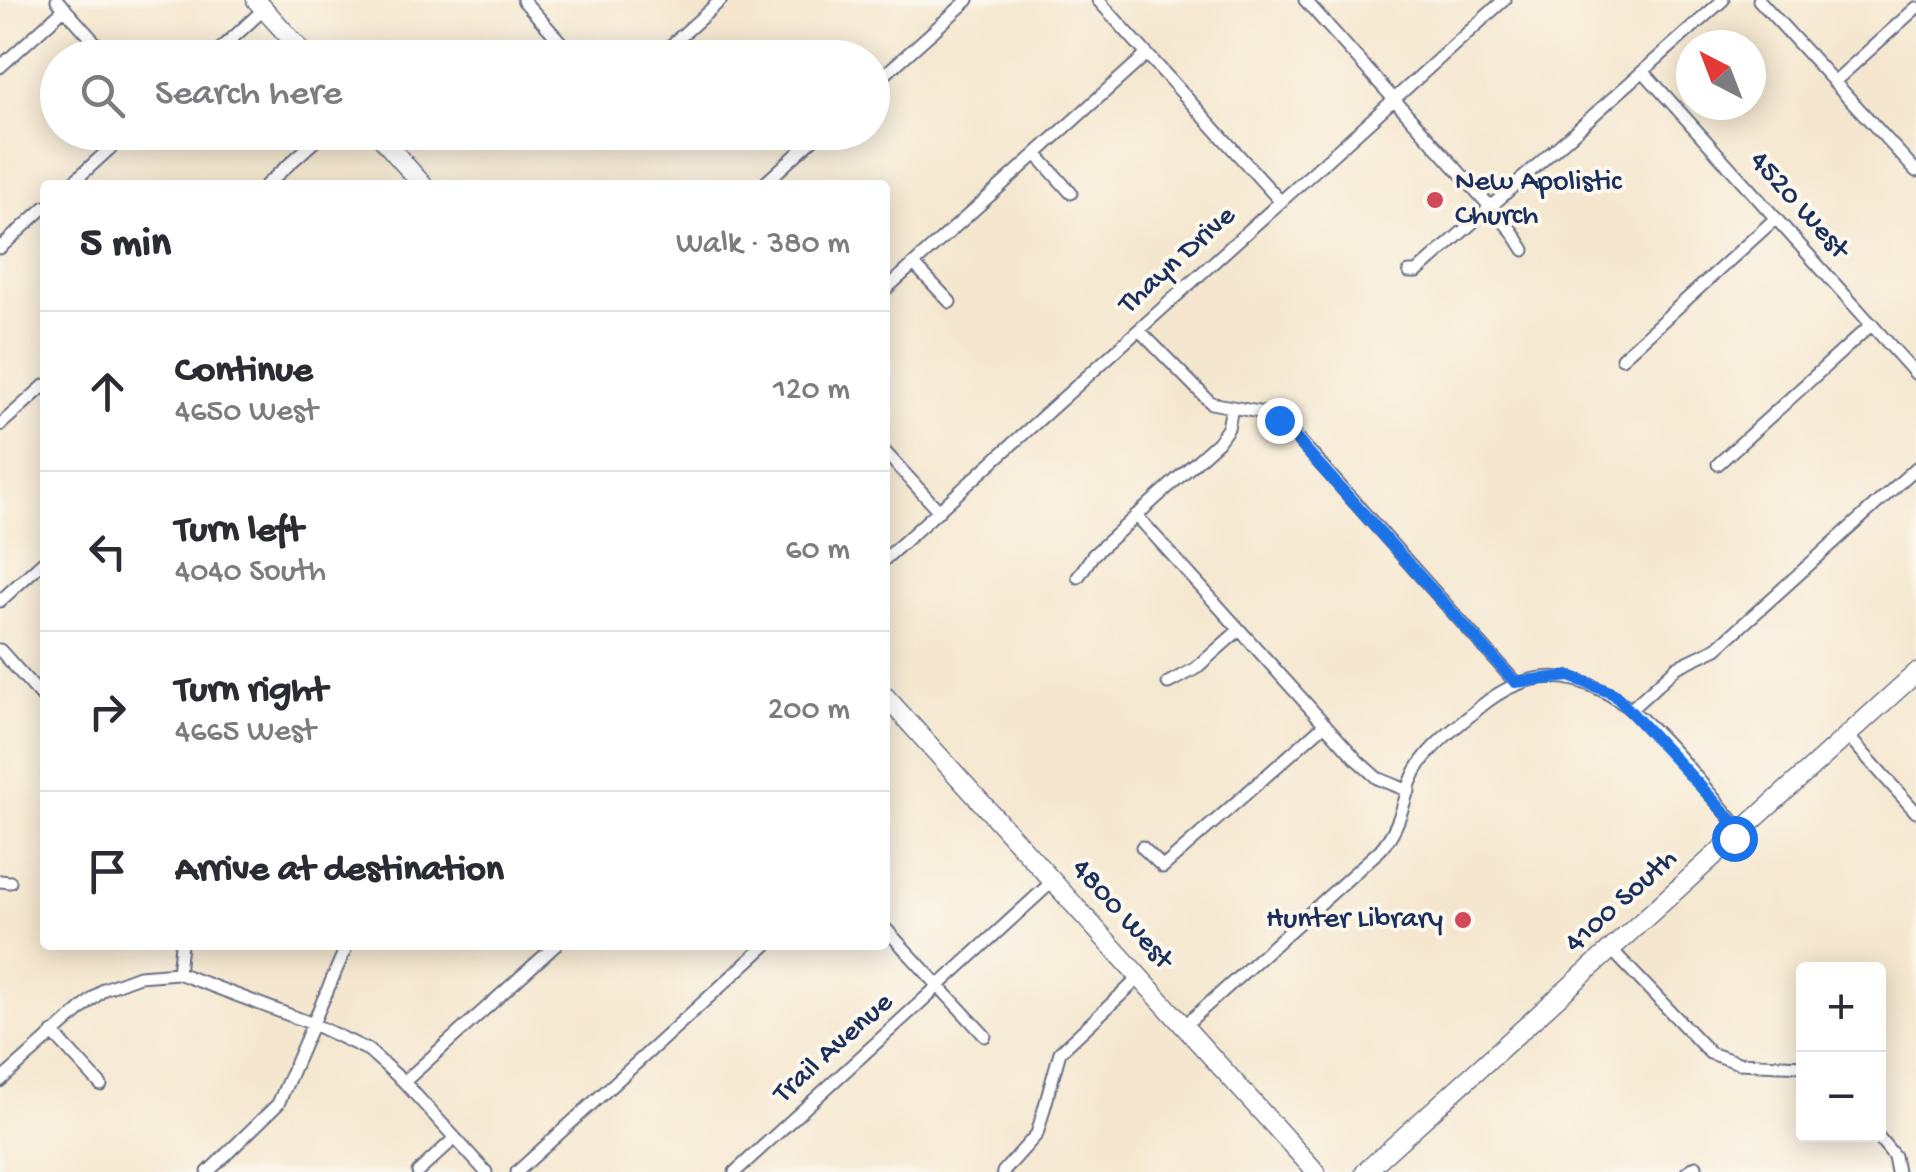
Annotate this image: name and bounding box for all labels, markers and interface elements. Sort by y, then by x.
north arrow [1676,30,1766,120]
search box [40,40,890,150]
icon: search [75,68,130,123]
text: Search here [155,73,342,117]
street label: 4520 West [1740,145,1857,269]
place label: New Apolistic Church [1455,166,1623,235]
marker: New Apolistic Church [1424,189,1446,211]
street label: Thayn Drive [1111,199,1244,324]
text: 5 min [80,221,171,270]
text: Walk · 380 m [676,226,850,264]
text: Continue [175,350,313,394]
icon: ahead [80,364,135,419]
text: 120 m [773,372,850,410]
text: 4650 West [175,394,318,432]
route end [1257,398,1303,444]
text: Turn left [175,510,303,554]
icon: left [80,524,135,579]
text: 60 m [785,532,850,570]
text: 4040 South [175,554,326,592]
text: Turn right [175,670,327,714]
icon: right [80,684,135,739]
text: 200 m [768,692,850,730]
text: 4665 West [175,714,316,752]
route start [1712,816,1758,862]
street label: 4100 South [1558,842,1686,962]
icon: arrive [80,844,135,899]
text: Arrive at destination [175,849,504,893]
street label: 4800 West [1062,853,1181,979]
place label: Hunter Library [1266,903,1443,938]
marker: Hunter Library [1452,909,1474,931]
map controls [1796,962,1886,1142]
button: + [1796,962,1886,1052]
street label: Trail Avenue [765,986,902,1113]
button: − [1796,1052,1886,1142]

